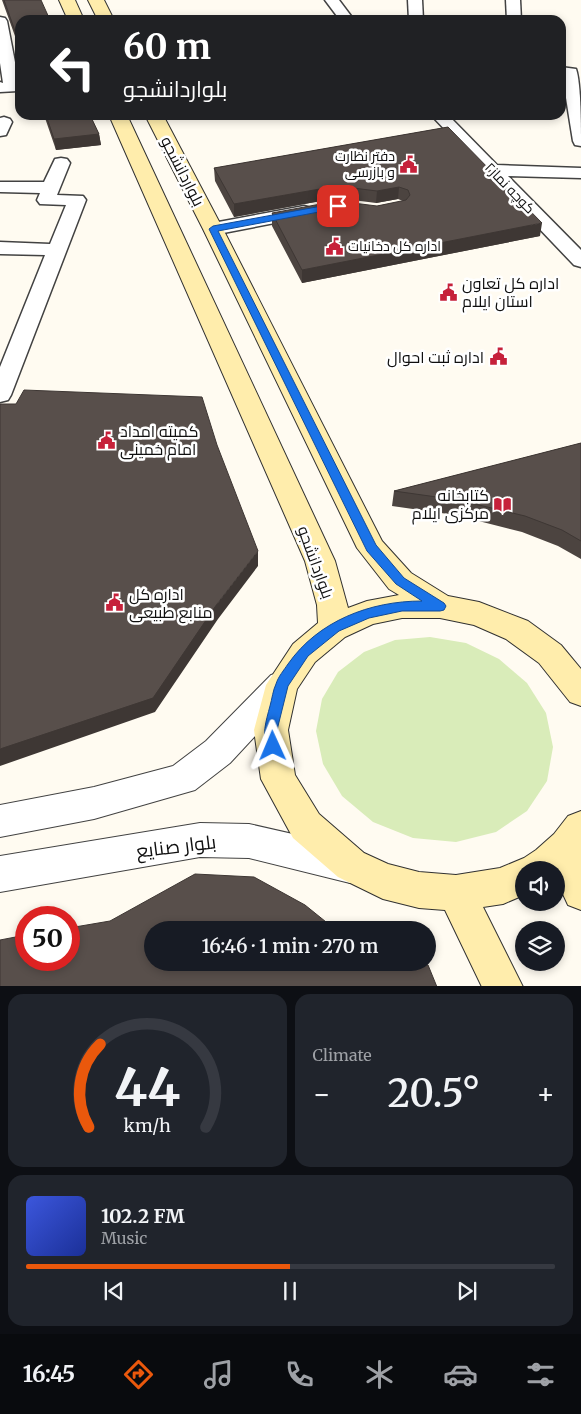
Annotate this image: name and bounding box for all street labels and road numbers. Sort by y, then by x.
street label: بلواردانشجو [157,133,209,209]
street label: کوچه نماز۲ [480,159,539,218]
street label: بلواردانشجو [294,523,338,601]
street label: بلوار صنایع [135,829,218,865]

